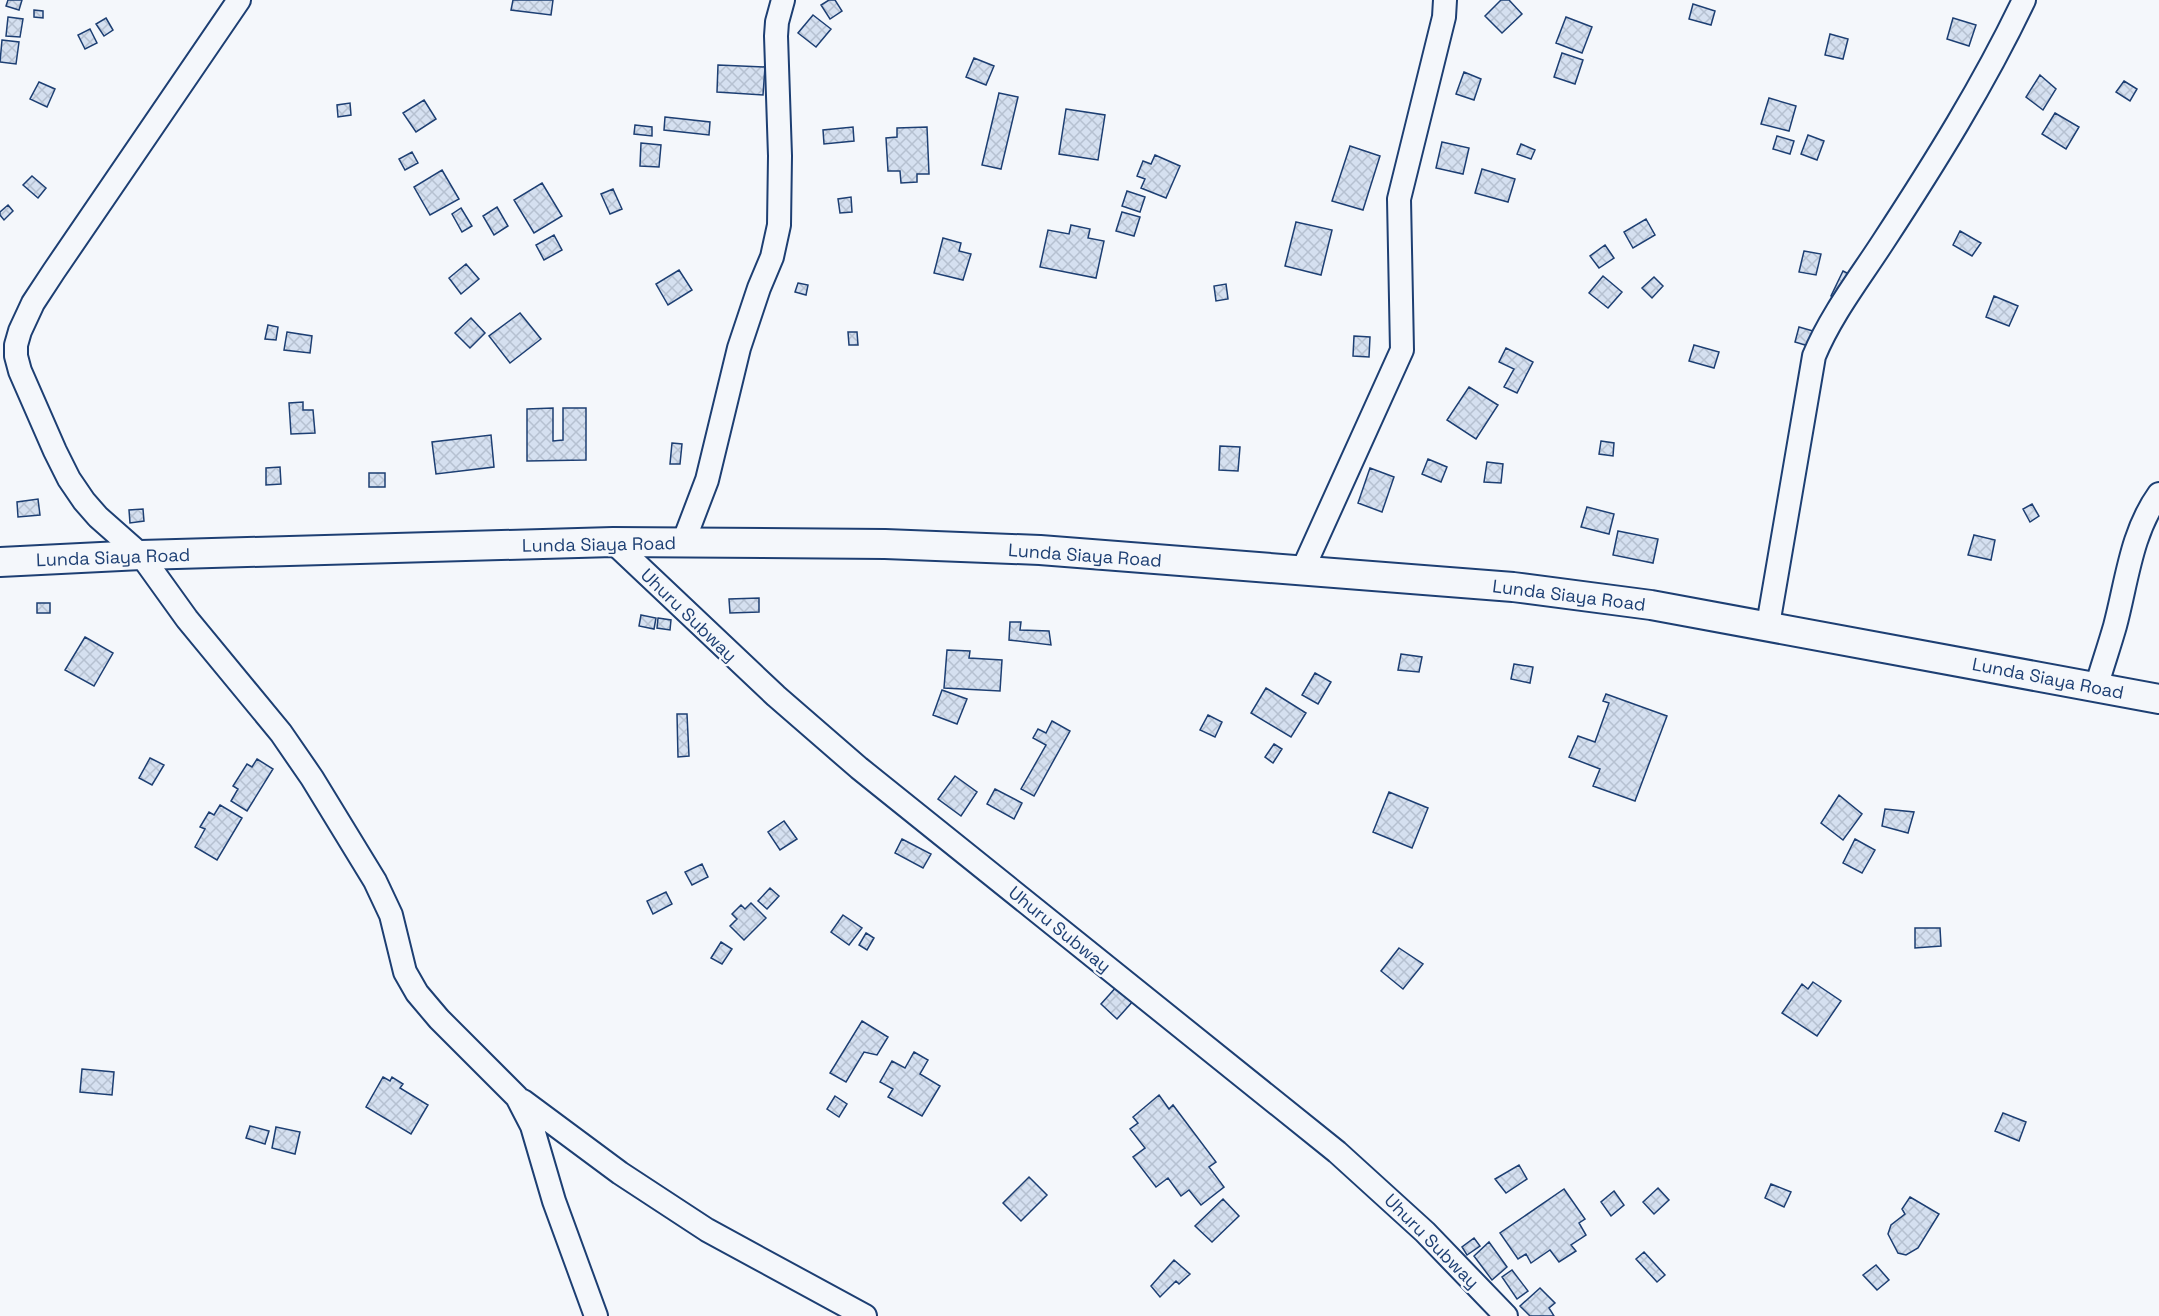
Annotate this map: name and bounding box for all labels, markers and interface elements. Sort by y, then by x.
street label: Lunda Siaya Road [522,531,676,557]
street label: Lunda Siaya Road [1007,538,1163,572]
street label: Lunda Siaya Road [36,543,190,571]
street label: Uhuru Subway [636,563,742,667]
street label: Lunda Siaya Road [1491,574,1647,616]
street label: Lunda Siaya Road [1970,652,2126,704]
street label: Uhuru Subway [1004,881,1116,977]
street label: Uhuru Subway [1380,1189,1484,1293]

